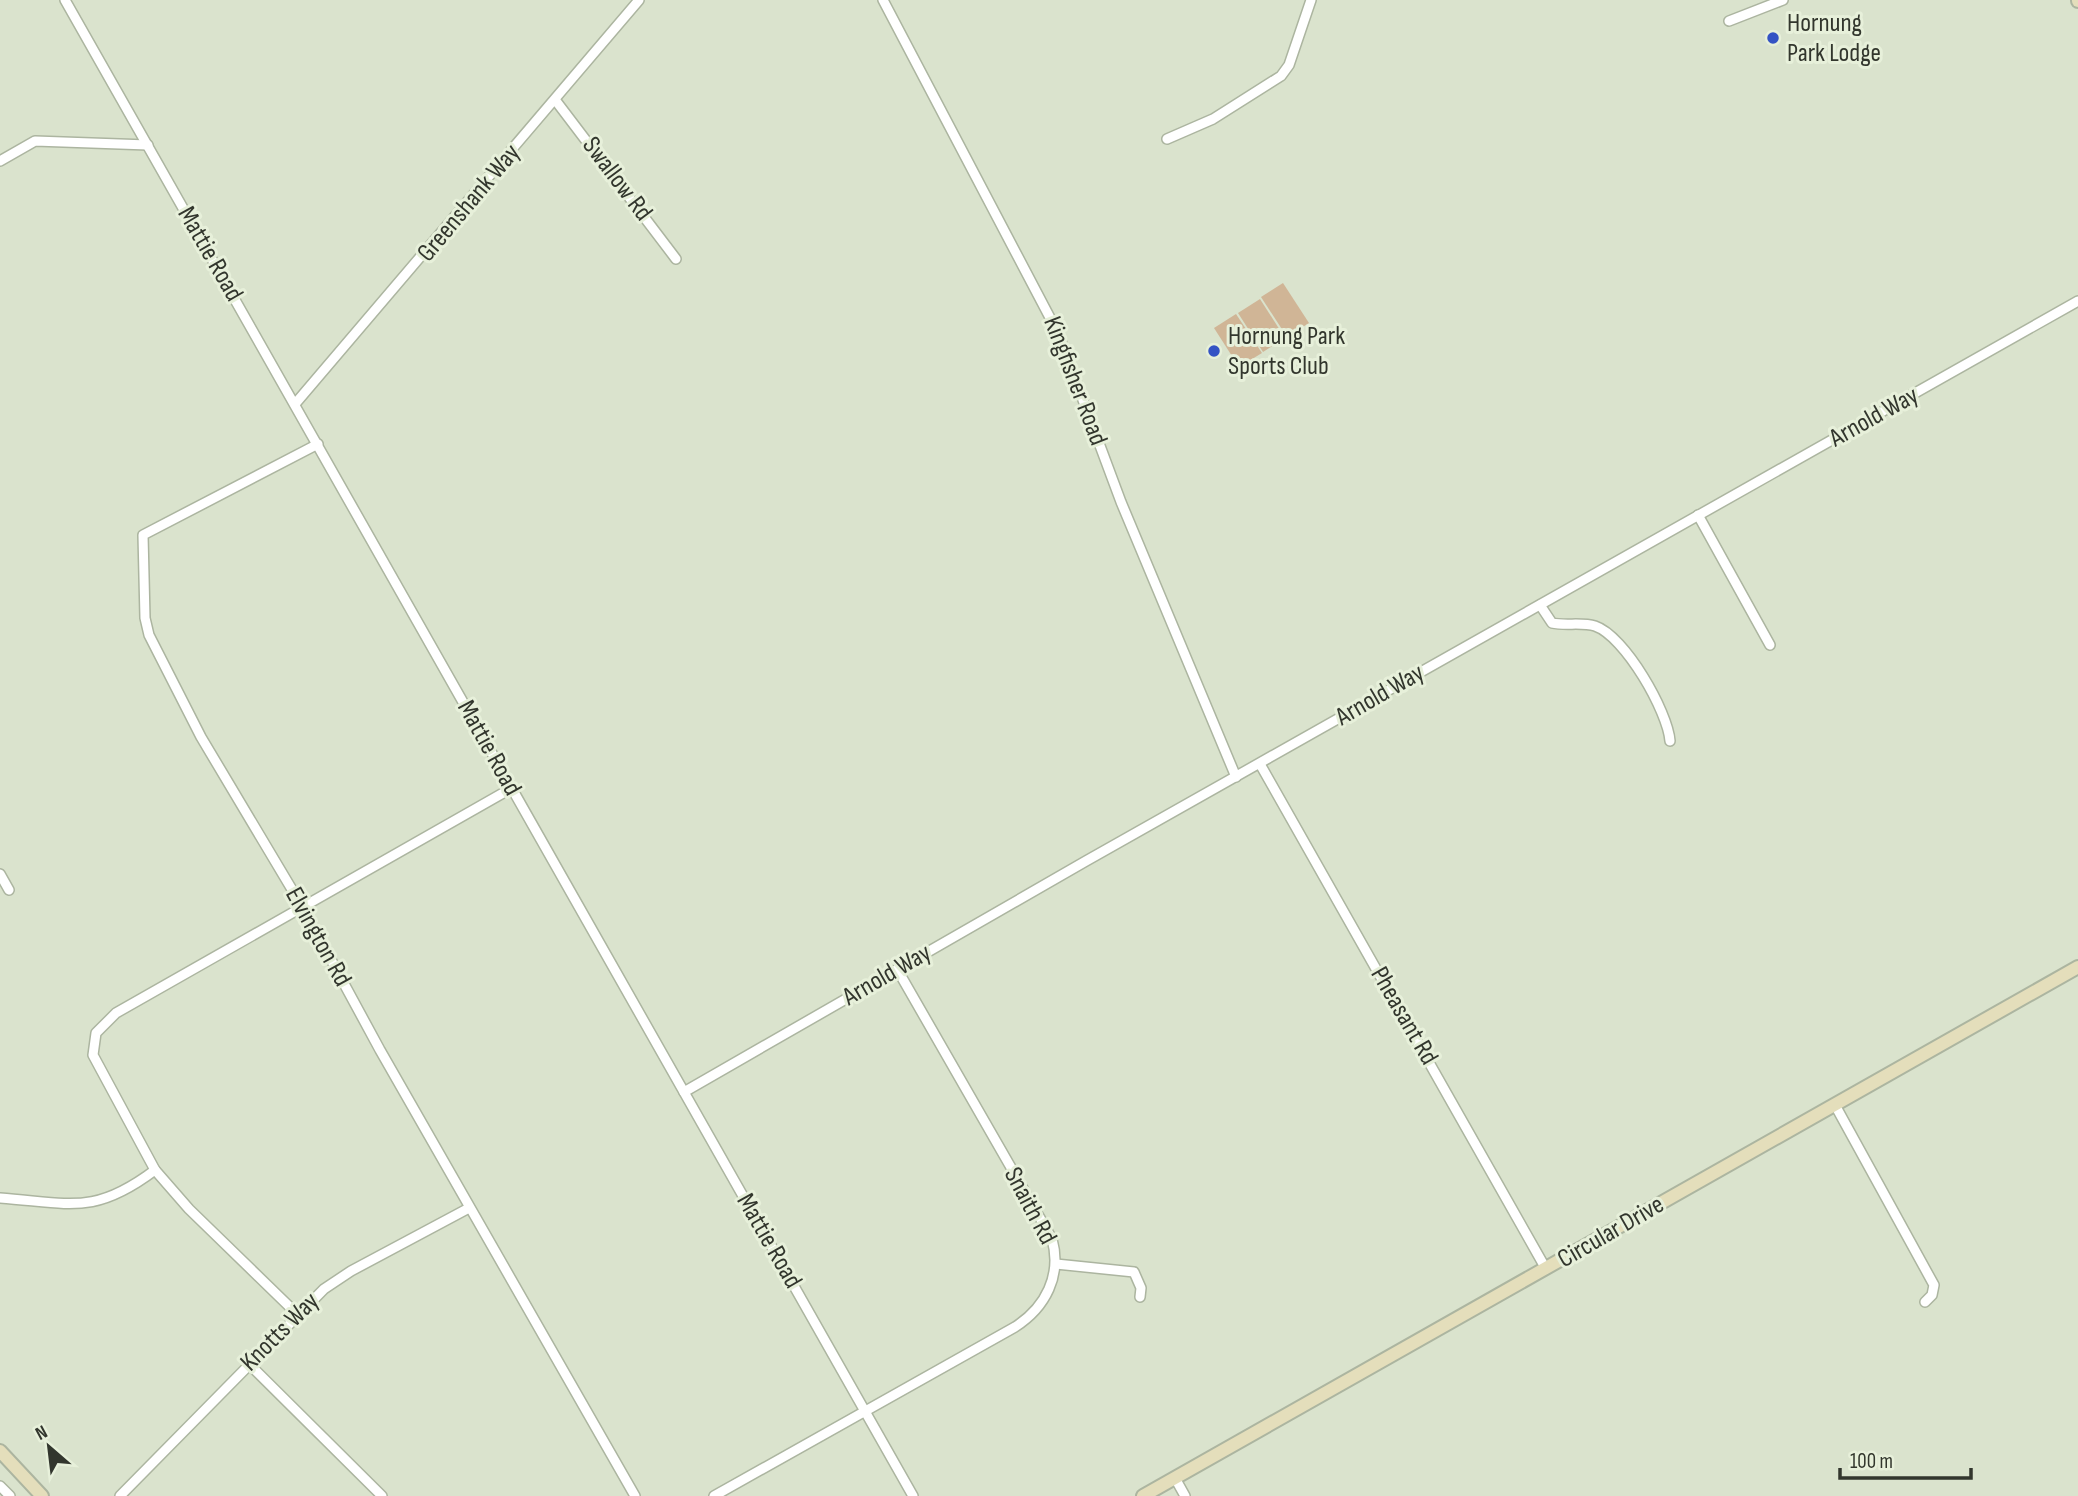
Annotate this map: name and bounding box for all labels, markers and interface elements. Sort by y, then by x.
place label: Hornung Park Lodge [1787,8,1881,69]
marker: Hornung Park Lodge [1765,30,1781,46]
street label: Swallow Rd [575,131,659,227]
street label: Greenshank Way [411,138,527,268]
street label: Mattie Road [171,201,249,307]
street label: Kingfisher Road [1036,312,1114,450]
place label: Hornung Park Sports Club [1228,321,1345,382]
marker: Hornung Park Sports Club [1206,343,1222,359]
street label: Arnold Way [1823,380,1924,455]
street label: Arnold Way [1329,657,1430,733]
street label: Mattie Road [450,695,528,801]
street label: Elvington Rd [278,882,358,992]
street label: Arnold Way [836,937,937,1013]
street label: Pheasant Rd [1364,962,1444,1070]
street label: Snaith Rd [997,1162,1063,1250]
street label: Mattie Road [730,1188,808,1294]
street label: Circular Drive [1552,1189,1670,1275]
street label: Knotts Way [234,1286,326,1378]
north arrow [14,1412,84,1482]
text: N [32,1421,52,1446]
scale bar [1840,1436,1971,1480]
text: 100 m [1850,1449,1893,1474]

